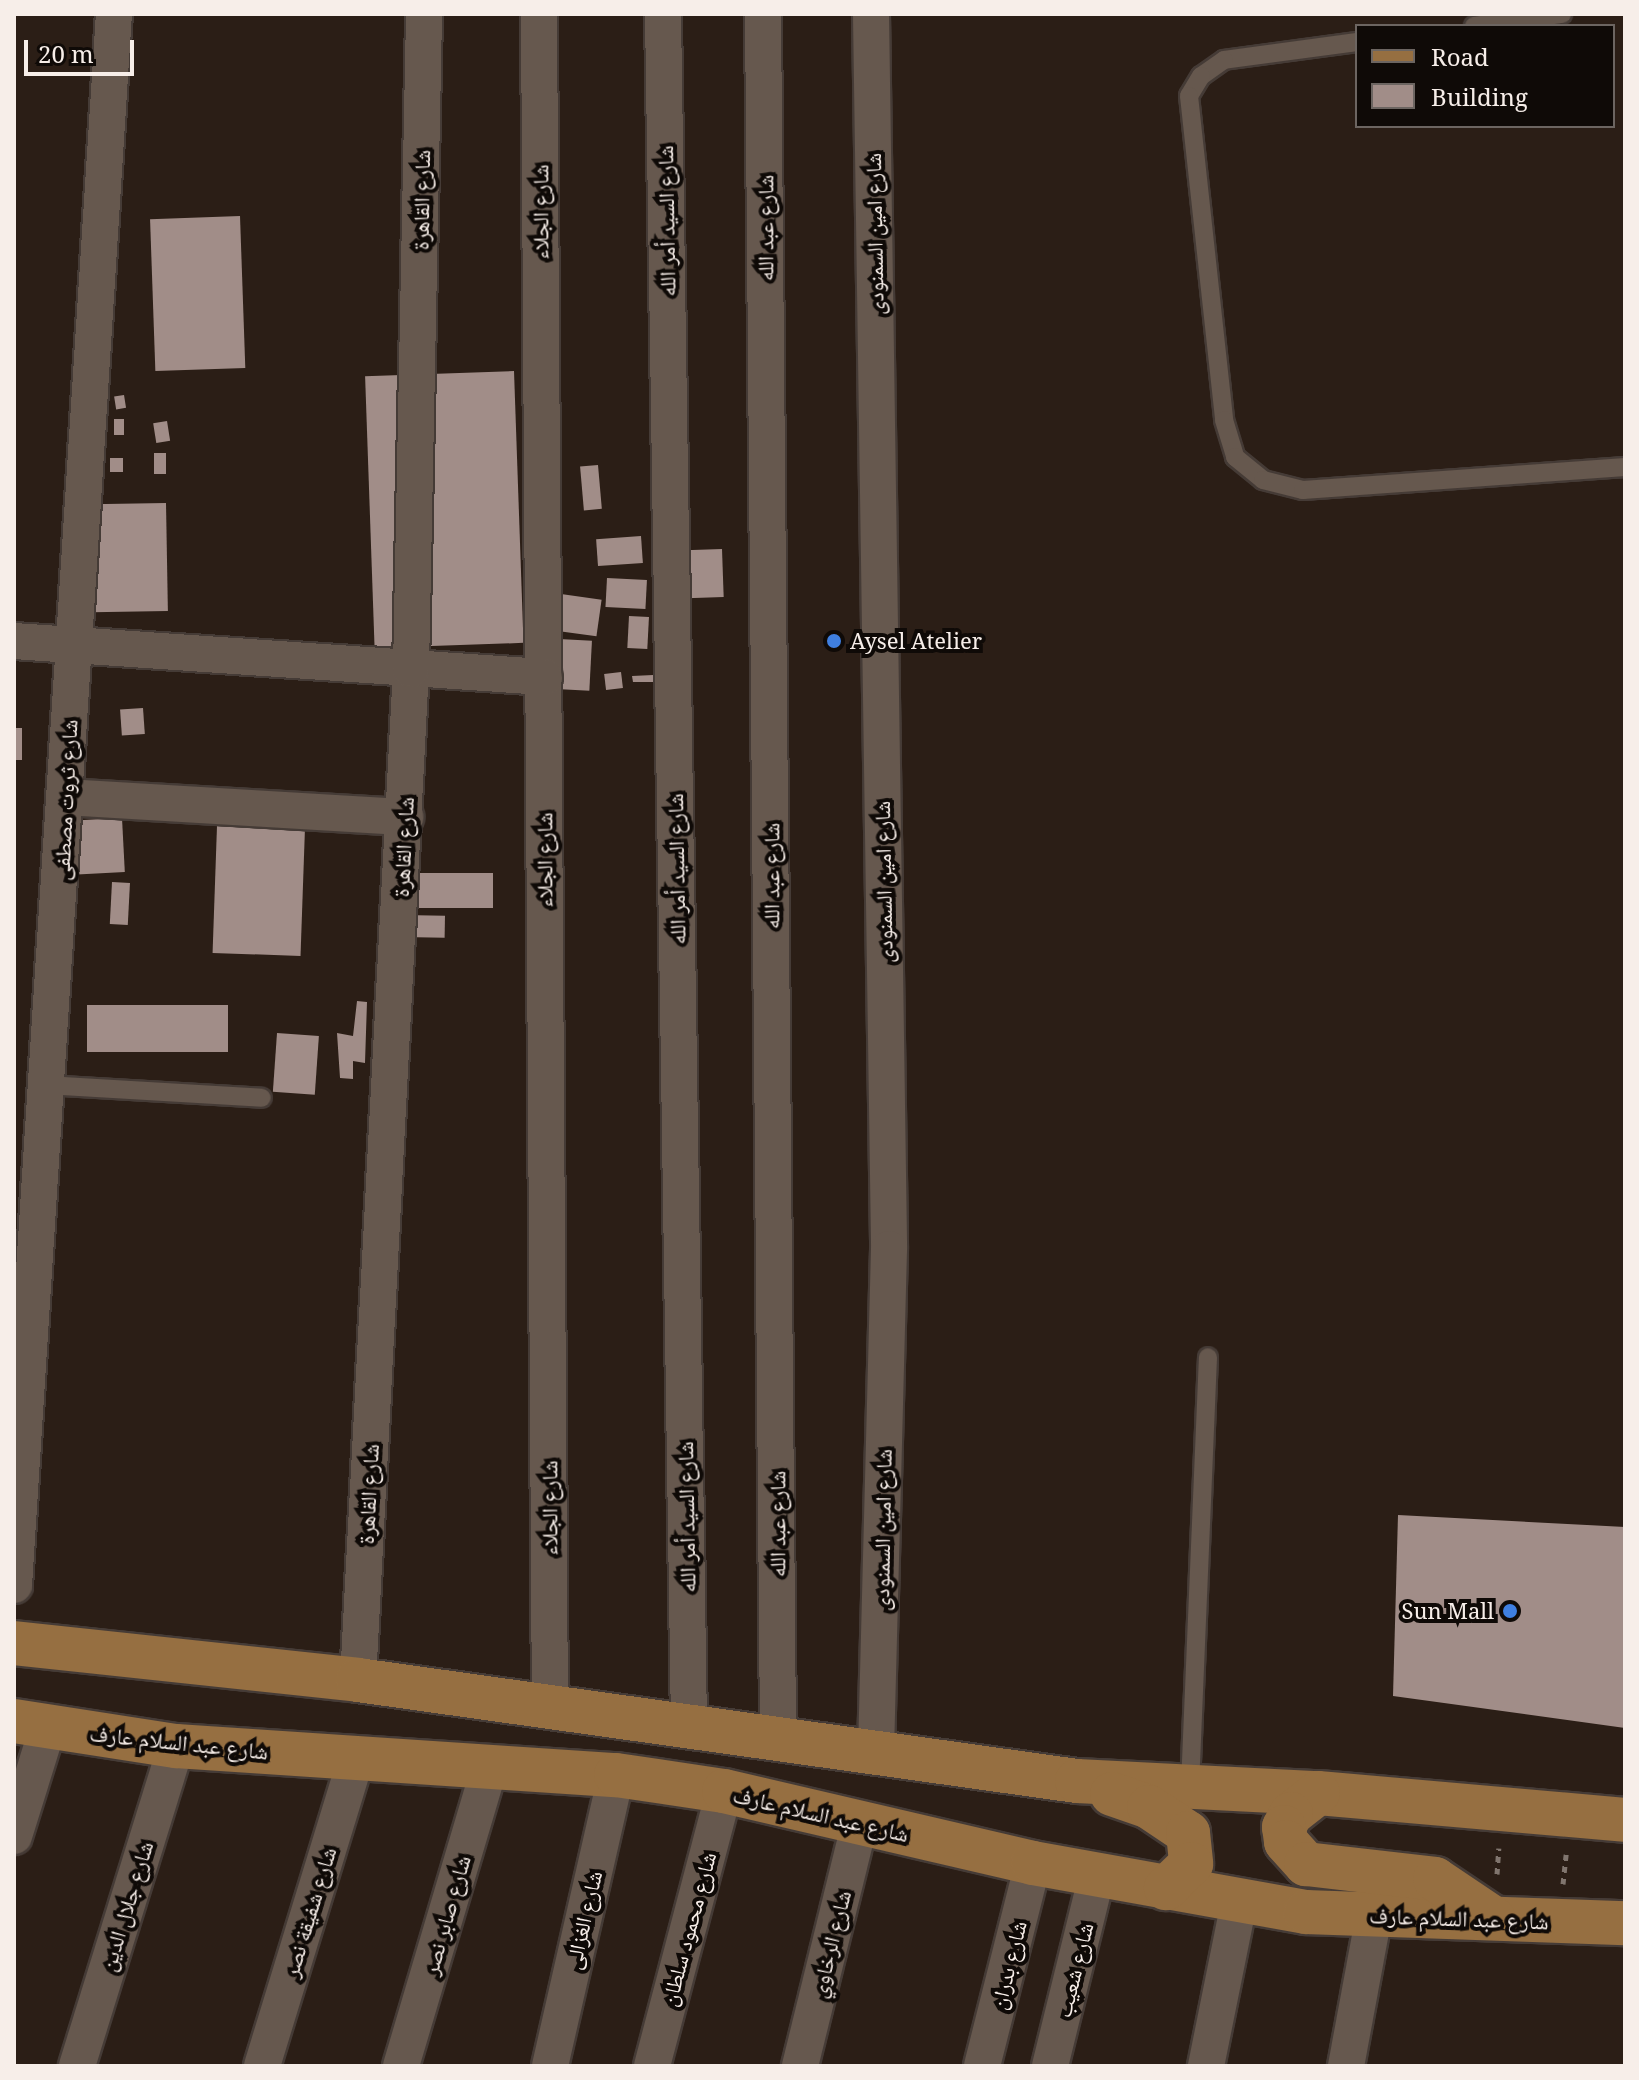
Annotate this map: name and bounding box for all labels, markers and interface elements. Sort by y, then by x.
scale bar [28,24,138,74]
legend [1355,24,1615,128]
text: 20 m [38,37,94,70]
text: Road [1431,40,1489,73]
text: Building [1431,80,1528,113]
street label: شارع السيد أمر الله [651,145,681,297]
street label: شارع القاهرة [407,149,435,251]
street label: شارع امين السمنودى [859,153,889,315]
street label: شارع الجلاء [527,164,553,260]
street label: شارع عبد الله [752,175,778,281]
place label: Aysel Atelier [850,628,982,654]
marker: Aysel Atelier [825,632,843,650]
street label: شارع ثروت مصطفى [48,719,82,881]
street label: شارع السيد أمر الله [661,793,691,945]
street label: شارع القاهرة [387,796,419,898]
street label: شارع امين السمنودى [868,801,898,963]
street label: شارع الجلاء [531,812,557,908]
street label: شارع عبد الله [758,823,784,929]
street label: شارع السيد أمر الله [671,1441,701,1593]
street label: شارع القاهرة [352,1443,384,1545]
street label: شارع امين السمنودى [867,1449,897,1611]
street label: شارع الجلاء [536,1460,562,1556]
street label: شارع عبد الله [764,1471,790,1577]
place label: Sun Mall [1401,1598,1494,1624]
marker: Sun Mall [1501,1602,1519,1620]
street label: شارع عبد السلام عارف [88,1719,270,1765]
street label: شارع عبد السلام عارف [731,1781,911,1847]
street label: شارع جلال الدين [94,1838,158,1974]
street label: شارع شفيقة نصر [277,1844,341,1980]
street label: شارع محمود سلطان [655,1849,721,2009]
street label: شارع صابر نصر [416,1852,476,1978]
street label: شارع الغزالى [559,1868,607,1972]
street label: شارع الرخاوي [804,1888,856,2000]
street label: شارع عبد السلام عارف [1369,1902,1549,1934]
street label: شارع بدران [984,1918,1032,2012]
street label: شارع شعيب [1049,1920,1099,2020]

